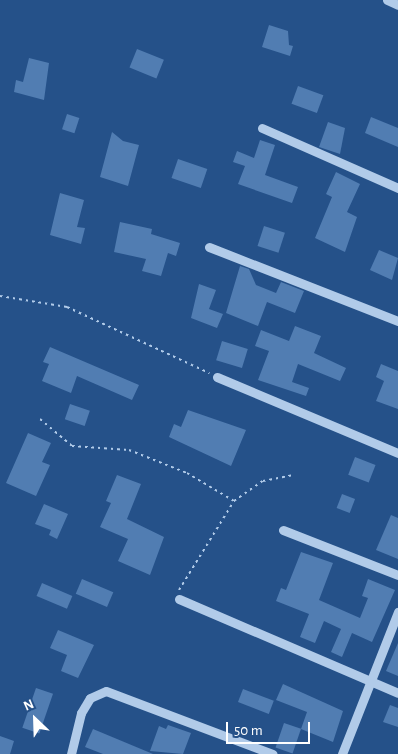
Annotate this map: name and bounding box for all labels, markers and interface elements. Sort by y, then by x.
north arrow [10,694,60,744]
text: N [22,697,36,714]
scale bar [228,712,312,744]
text: 50 m [234,723,263,738]

